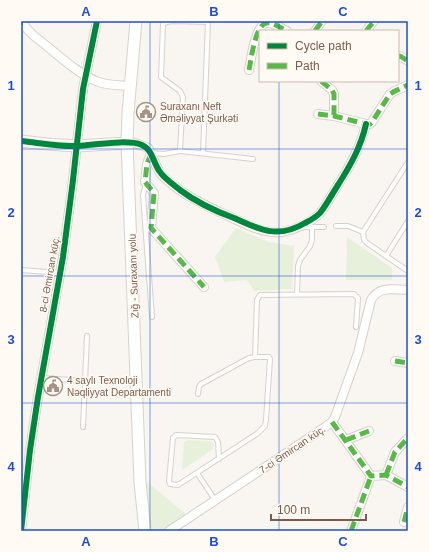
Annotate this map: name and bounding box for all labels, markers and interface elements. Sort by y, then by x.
text: A [81,4,91,19]
text: B [209,4,219,19]
text: C [338,4,348,19]
legend [259,30,399,82]
text: Cycle path [295,39,352,53]
text: Path [295,59,320,73]
text: 1 [7,78,15,93]
text: 1 [414,78,422,93]
public building icon: Suraxanı Neft Əməliyyat Şurkəti [135,101,157,123]
place label: Suraxanı Neft Əməliyyat Şurkəti [160,101,238,124]
text: 2 [7,205,15,220]
text: 2 [414,205,422,220]
street label: Zığ - Suraxanı yolu [127,234,140,318]
street label: 8-ci Əmircan küç. [37,235,62,313]
text: 3 [7,332,15,347]
text: 3 [414,332,422,347]
public building icon: 4 saylı Texnoloji Nəqliyyat Departamenti [42,375,64,397]
place label: 4 saylı Texnoloji Nəqliyyat Departamenti [67,375,171,398]
street label: 7-ci Əmircan küç. [257,423,327,476]
text: 4 [7,459,15,474]
text: 4 [414,459,422,474]
scale bar [271,496,366,522]
text: 100 m [277,503,310,517]
text: A [81,534,91,549]
text: B [209,534,219,549]
text: C [338,534,348,549]

